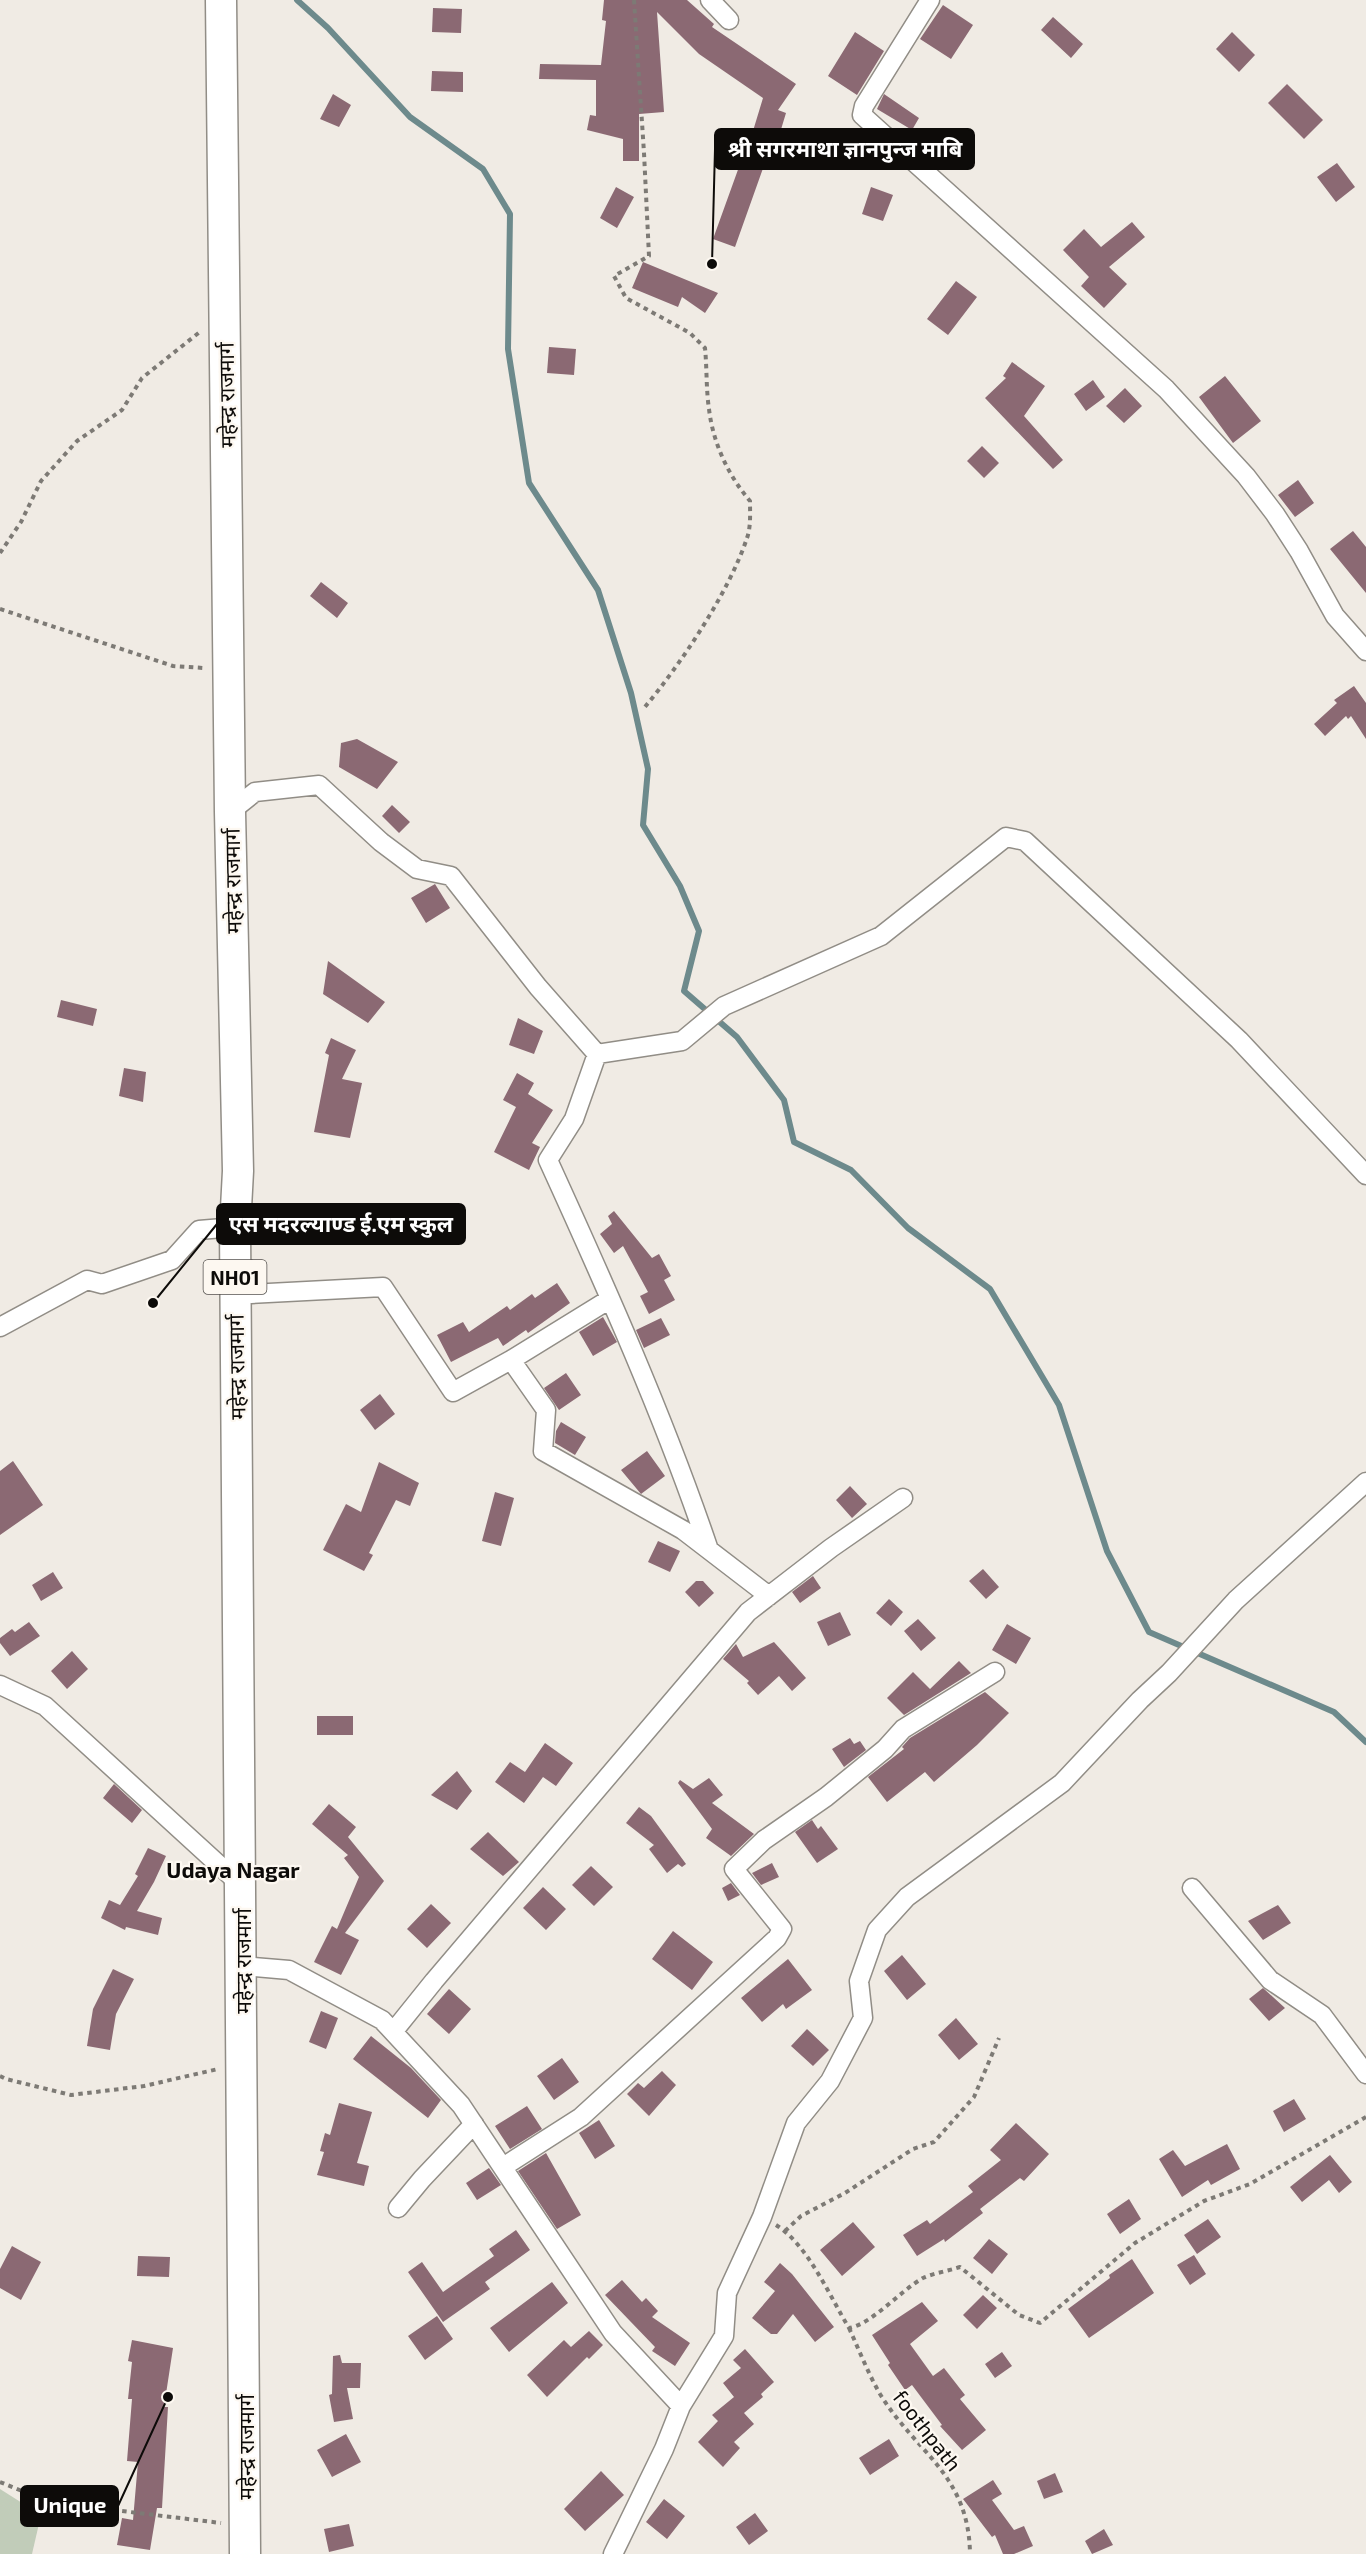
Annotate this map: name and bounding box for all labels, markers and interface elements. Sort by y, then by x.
callout: श्री सगरमाथा ज्ञानपुन्ज माबि [715,129,974,169]
text: श्री सगरमाथा ज्ञानपुन्ज माबि [728,135,963,163]
street label: महेन्द्र राजमार्ग [213,341,239,448]
street label: महेन्द्र राजमार्ग [219,827,245,934]
callout: एस मदरल्याण्ड ई.एम स्कुल [217,1204,465,1244]
text: एस मदरल्याण्ड ई.एम स्कुल [229,1210,454,1238]
road number: NH01 [204,1260,266,1294]
street label: महेन्द्र राजमार्ग [223,1313,249,1420]
district label: Udaya Nagar [166,1856,300,1883]
street label: महेन्द्र राजमार्ग [230,1907,255,2014]
street label: foothpath [889,2385,967,2475]
street label: महेन्द्र राजमार्ग [233,2393,258,2500]
callout: Unique [21,2486,118,2526]
text: Unique [34,2491,106,2517]

